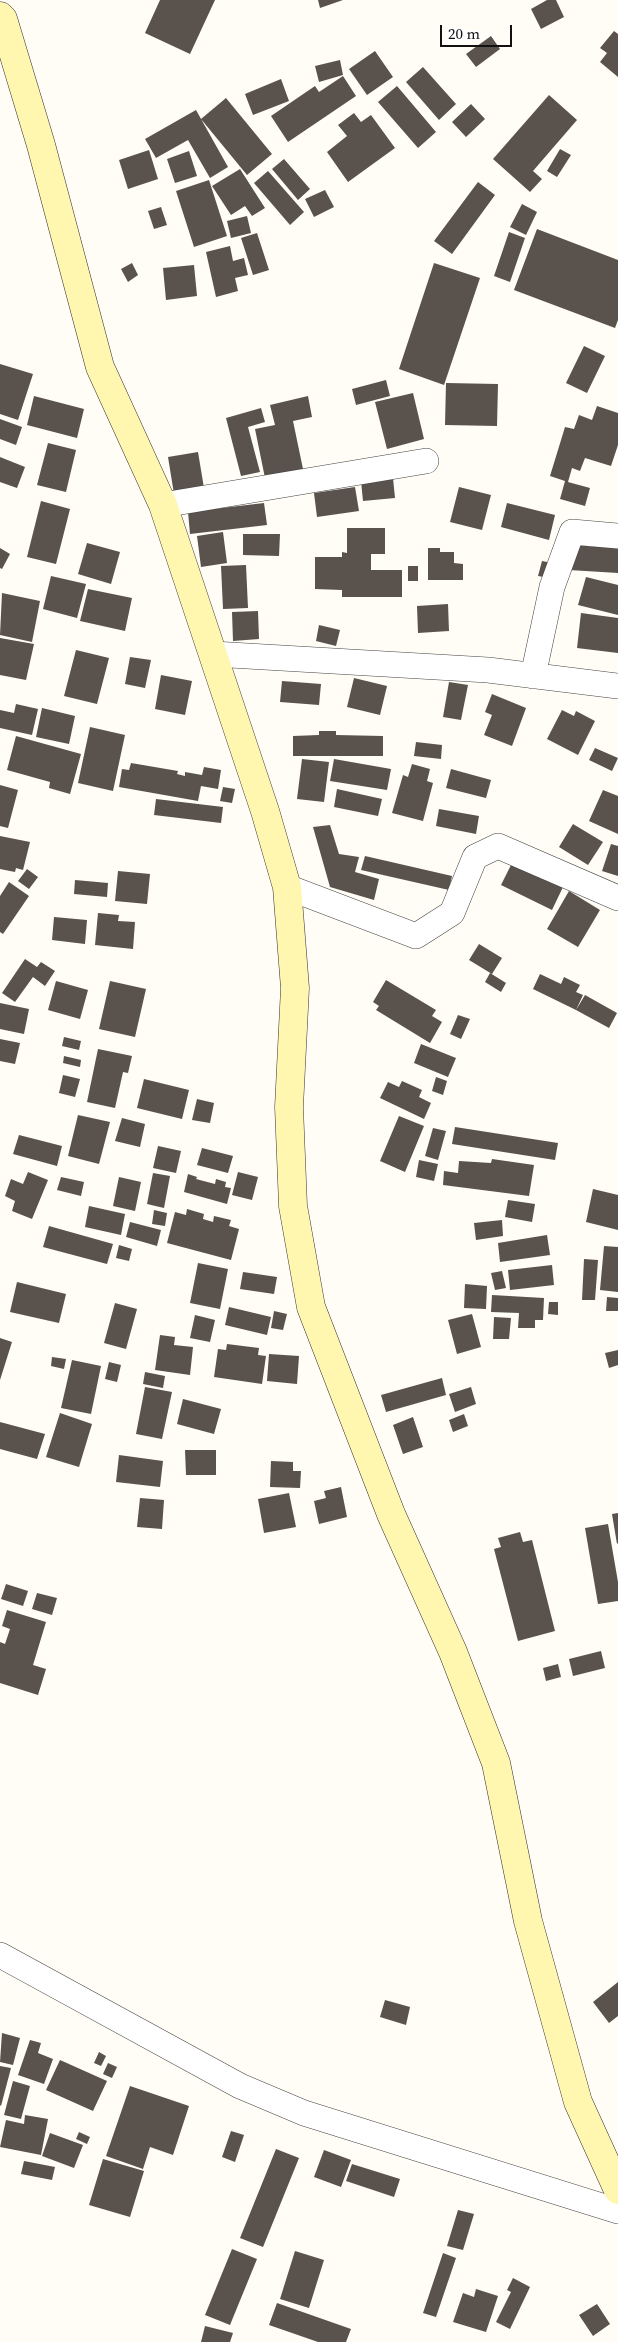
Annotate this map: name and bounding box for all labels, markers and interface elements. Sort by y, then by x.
scale bar [443,15,516,47]
text: 20 m [448,23,480,44]

